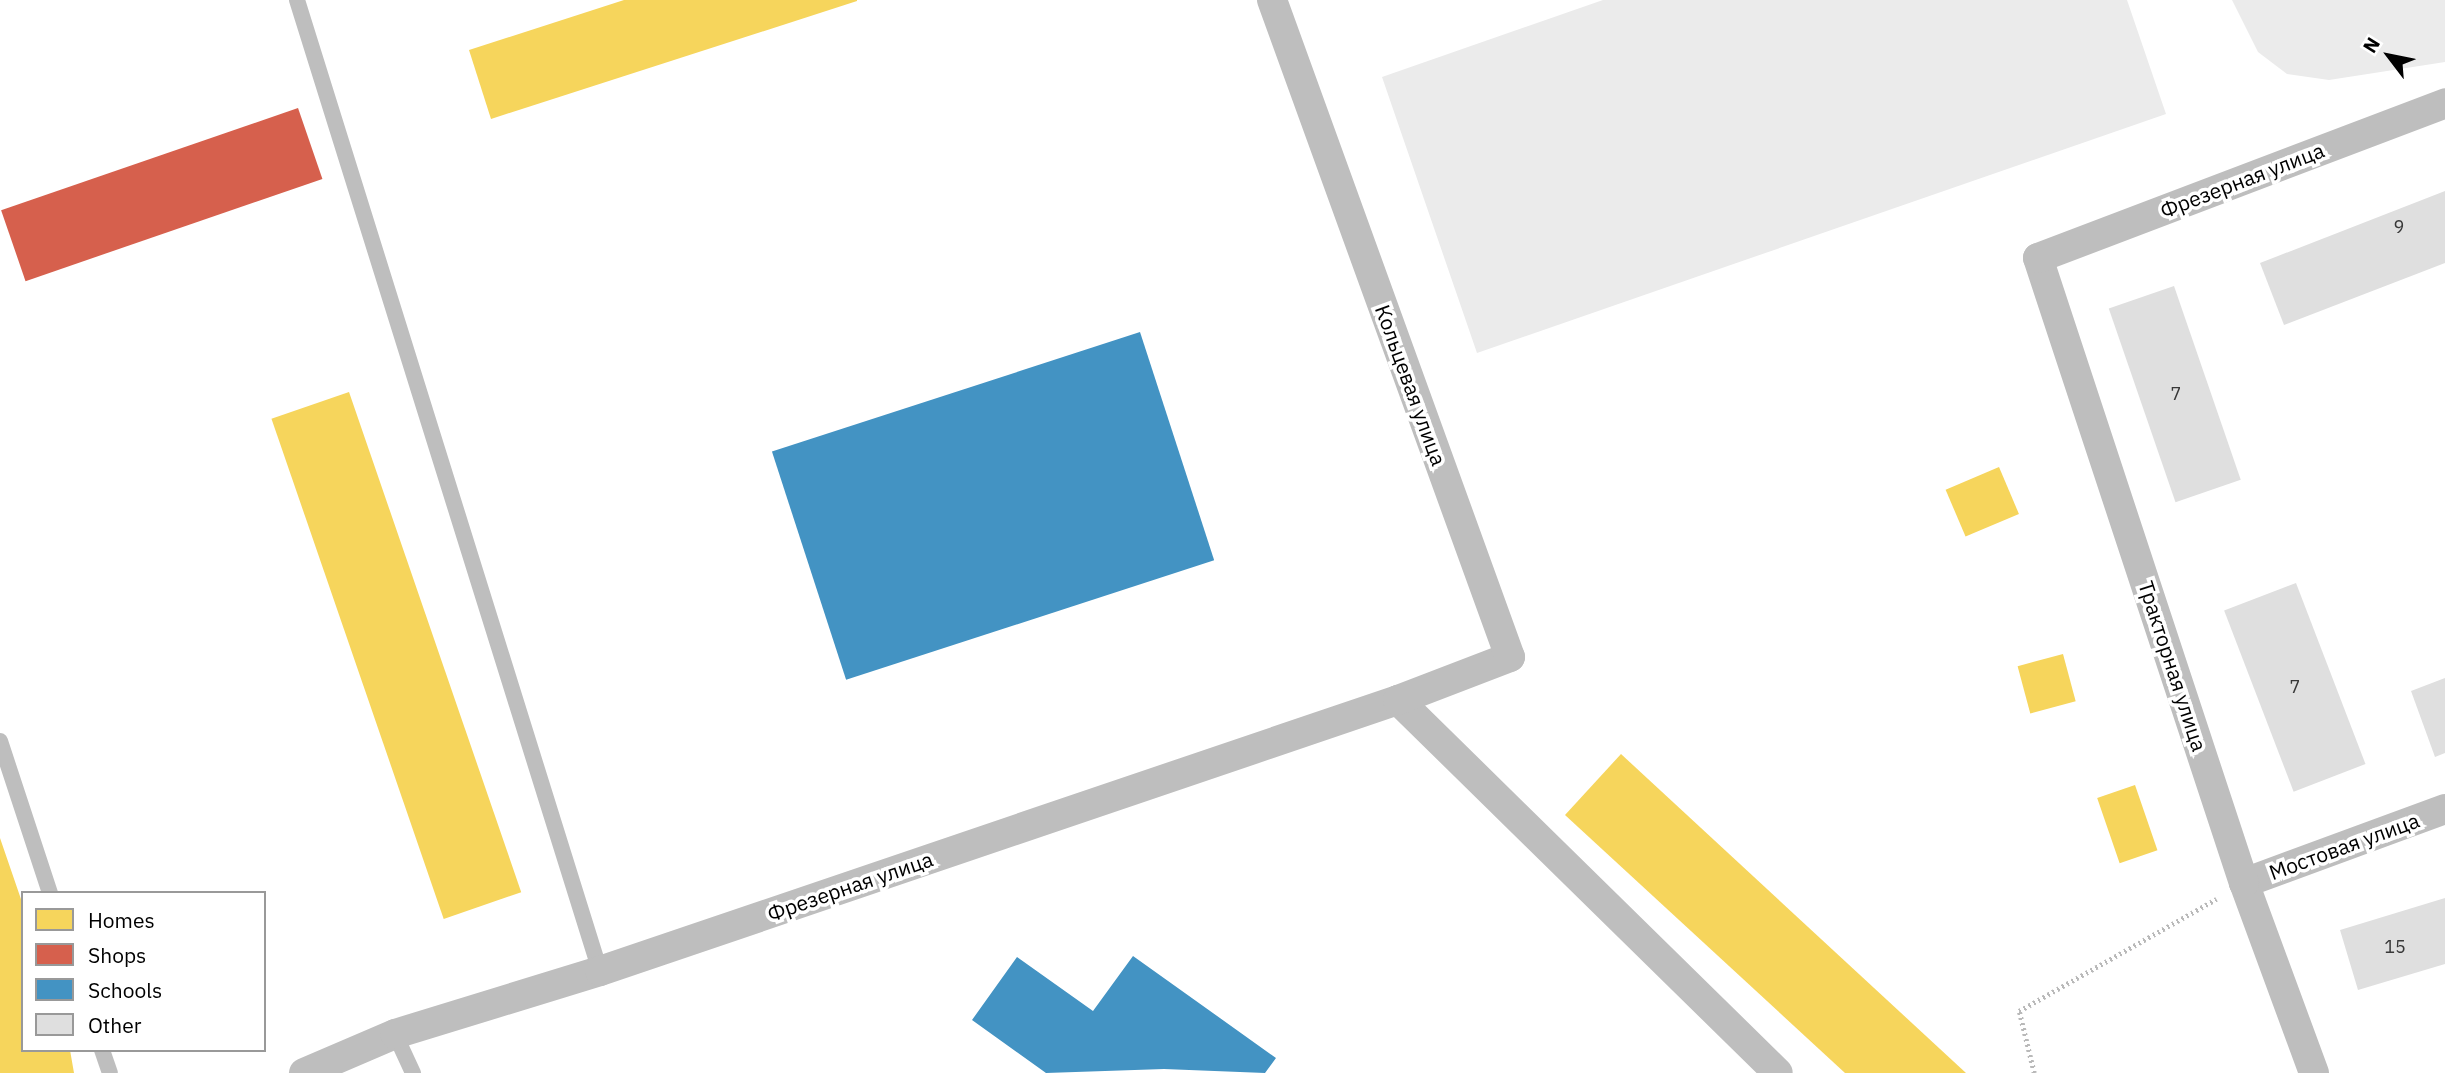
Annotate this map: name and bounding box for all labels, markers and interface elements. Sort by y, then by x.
north arrow [2354,21,2424,91]
text: N [2357,33,2385,57]
street label: Фрезерная улица [2156,137,2328,223]
house number: 9 [2394,216,2404,238]
street label: Кольцевая улица [1370,301,1452,469]
house number: 7 [2171,383,2181,405]
street label: Тракторная улица [2134,578,2212,754]
house number: 7 [2290,676,2300,698]
street label: Мостовая улица [2265,807,2423,885]
street label: Фрезерная улица [764,846,936,926]
legend [21,891,266,1052]
text: Homes [88,906,155,934]
house number: 15 [2384,936,2406,958]
text: Shops [88,941,146,969]
text: Schools [88,976,162,1004]
text: Other [88,1011,141,1039]

